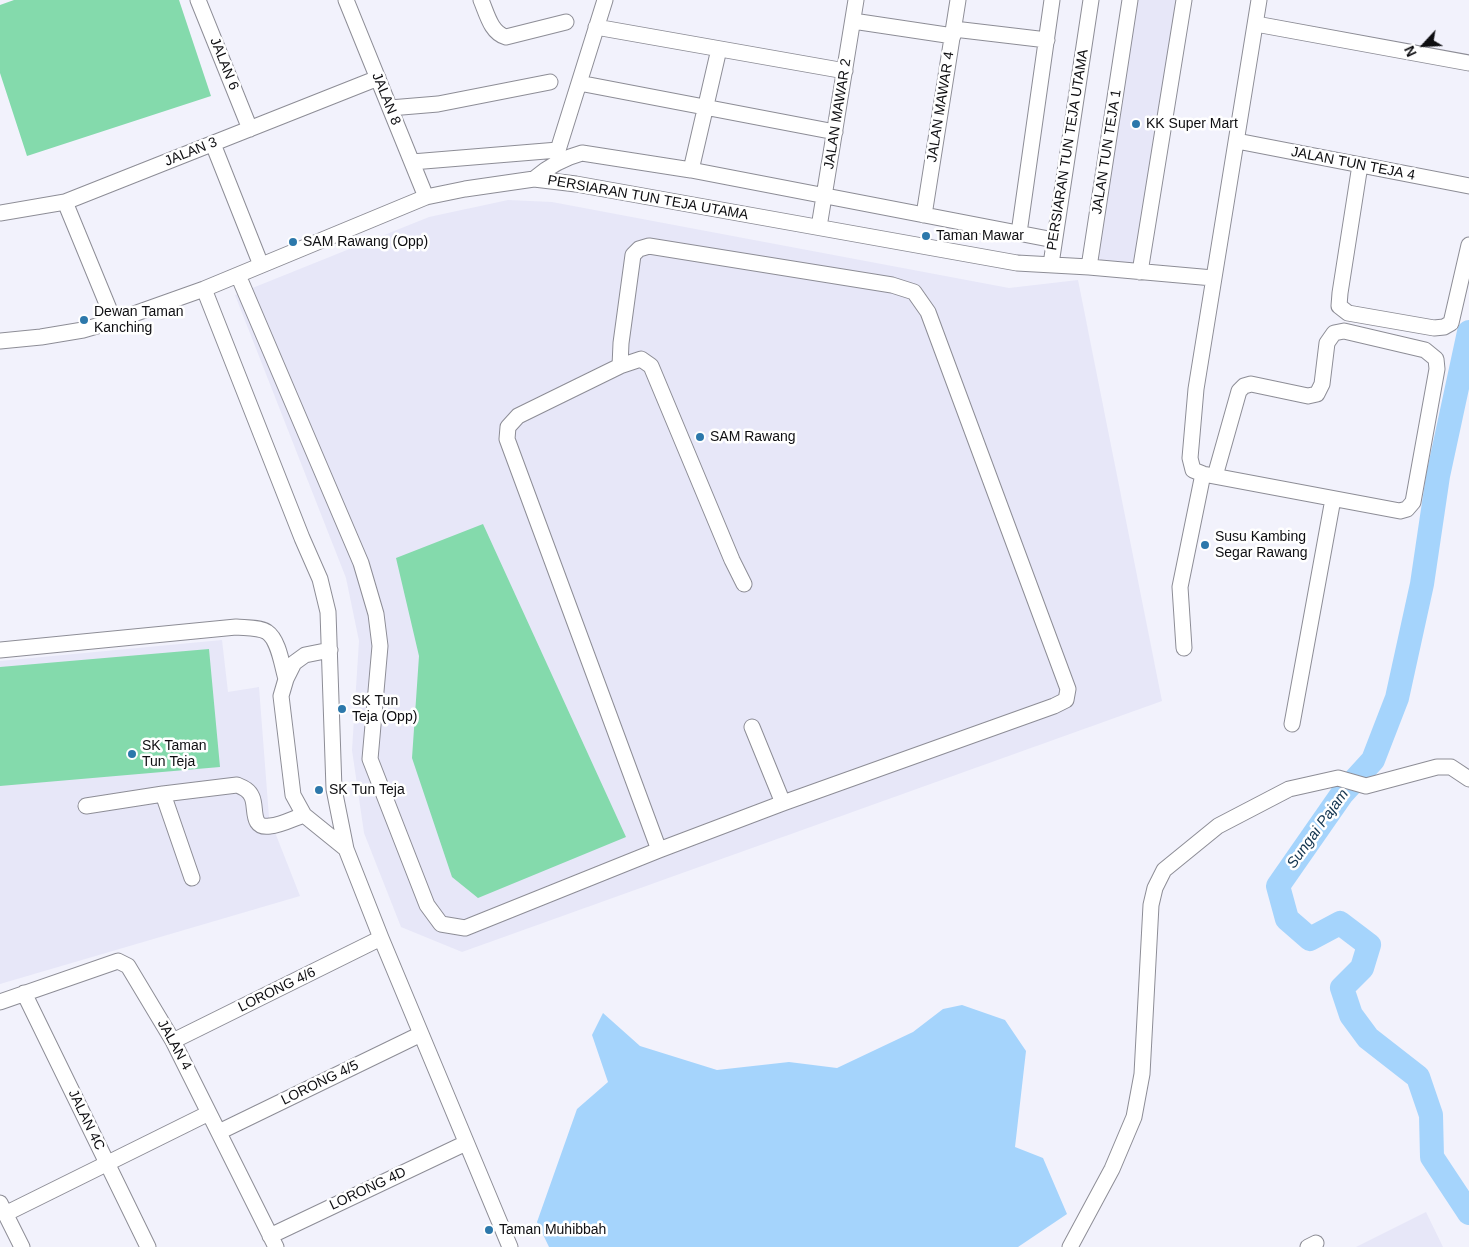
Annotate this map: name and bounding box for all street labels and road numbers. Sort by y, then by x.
street label: JALAN 6 [206,35,242,93]
street label: PERSIARAN TUN TEJA UTAMA [1044,48,1092,252]
street label: JALAN MAWAR 4 [924,50,958,164]
street label: JALAN MAWAR 2 [821,57,855,171]
street label: JALAN 8 [368,70,404,128]
street label: JALAN TUN TEJA 1 [1089,88,1125,216]
street label: JALAN 3 [162,134,220,170]
street label: JALAN TUN TEJA 4 [1290,144,1416,184]
street label: PERSIARAN TUN TEJA UTAMA [546,172,750,224]
street label: LORONG 4/6 [236,964,318,1016]
street label: JALAN 4 [153,1017,195,1073]
street label: LORONG 4/5 [279,1057,361,1109]
street label: JALAN 4C [64,1087,108,1153]
street label: LORONG 4D [327,1164,409,1214]

